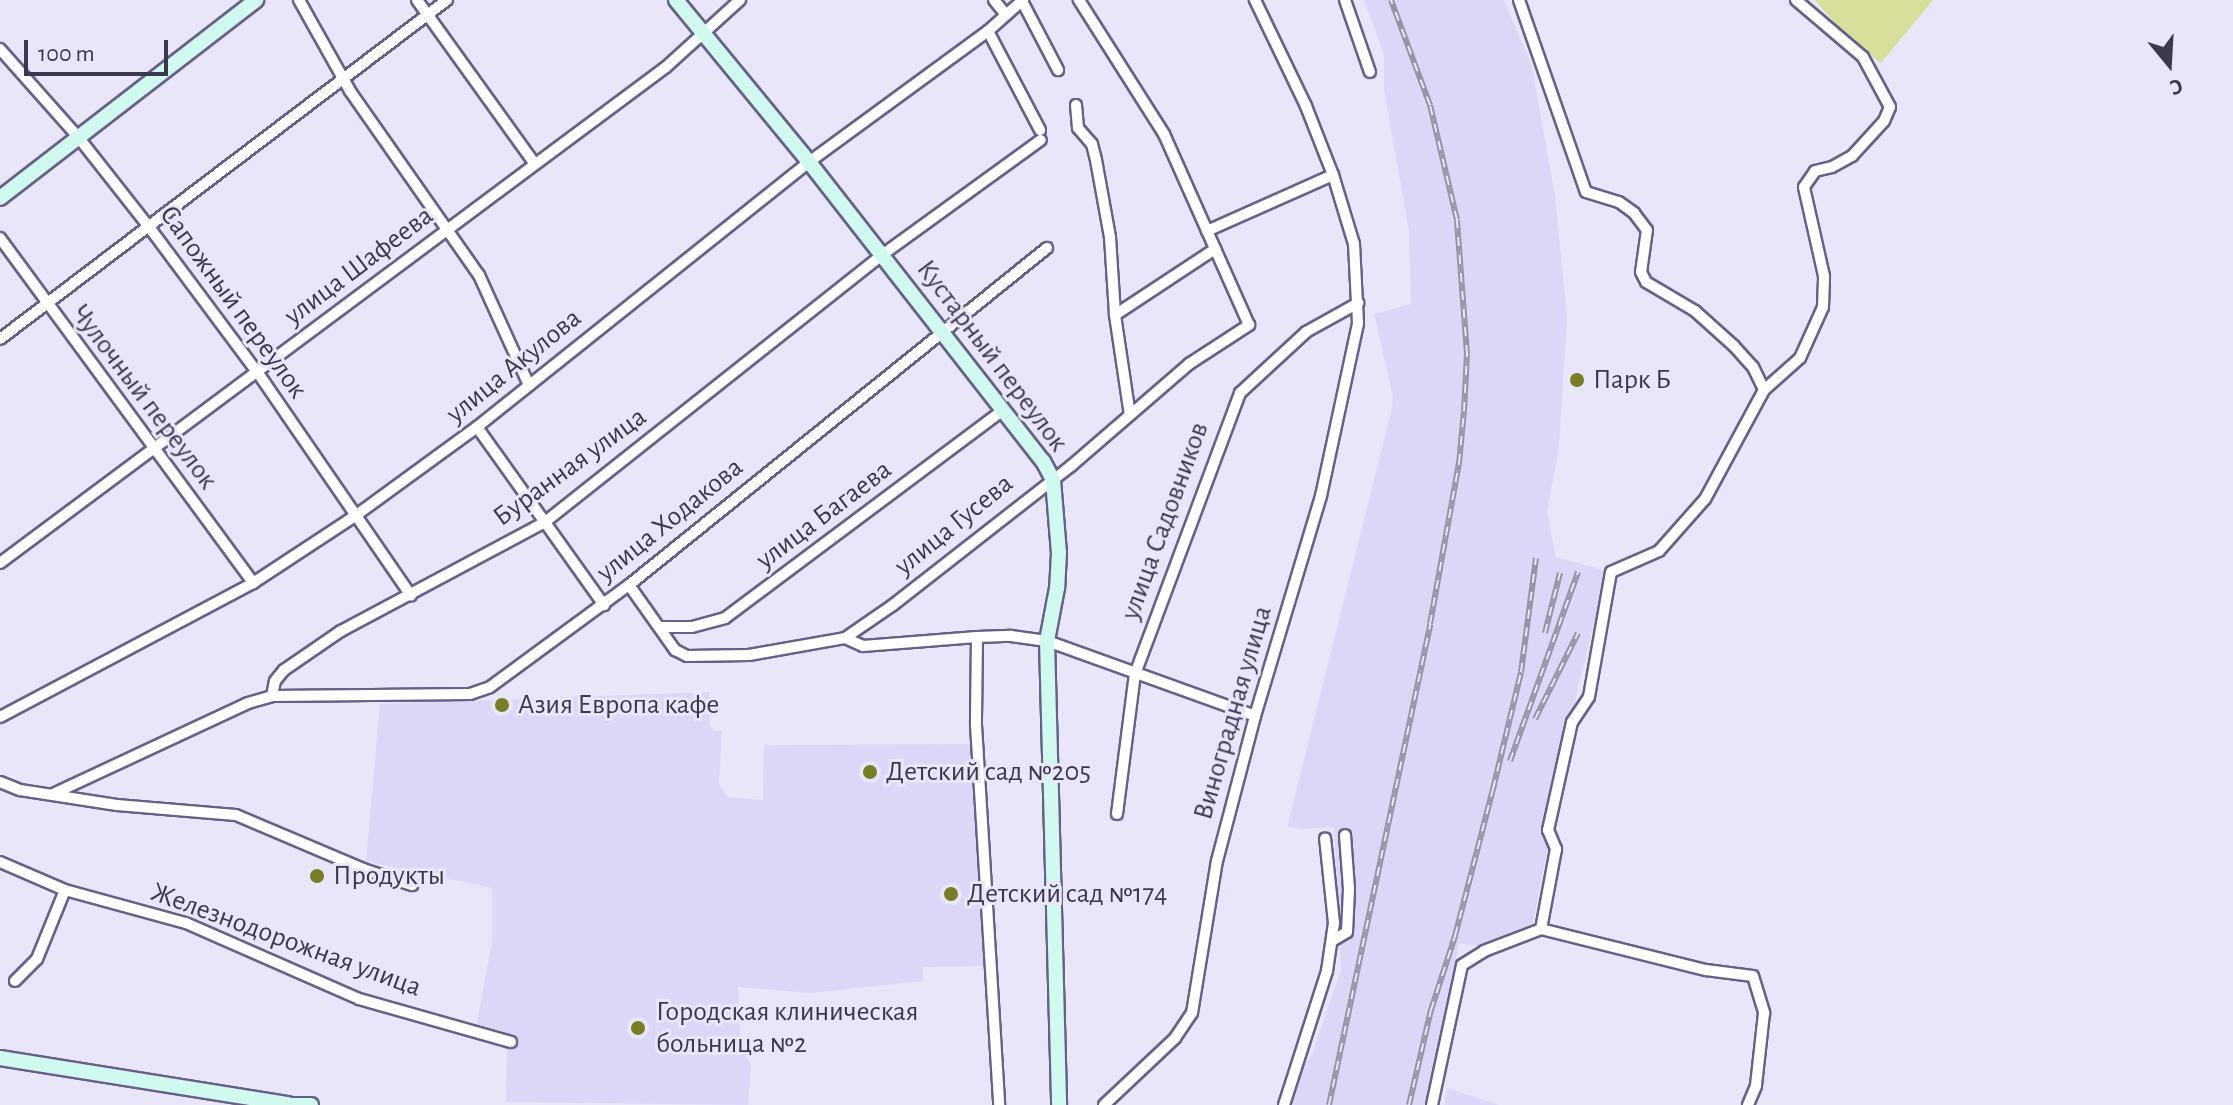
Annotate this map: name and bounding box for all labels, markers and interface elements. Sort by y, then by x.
scale bar [28,24,172,74]
north arrow [2129,24,2209,104]
text: 100 m [38,42,95,66]
text: С [2167,74,2186,99]
street label: Сапожный переулок [152,199,314,405]
street label: улица Шафеева [278,199,440,333]
street label: Кустарный переулок [909,253,1075,459]
street label: Чулочный переулок [64,298,224,496]
street label: улица Акулова [440,301,588,431]
place label: Парк Б [1593,363,1671,397]
marker: Парк Б [1568,371,1586,389]
street label: Буранная улица [487,400,653,534]
street label: улица Садовников [1114,418,1216,624]
street label: улица Ходакова [590,451,750,589]
street label: улица Багаева [750,453,898,577]
street label: улица Гусева [888,467,1020,583]
street label: Виноградная улица [1186,602,1280,824]
place label: Азия Европа кафе [518,688,719,722]
marker: Азия Европа кафе [493,696,511,714]
place label: Детский сад №205 [886,755,1091,789]
marker: Детский сад №205 [861,763,879,781]
place label: Продукты [333,859,445,893]
marker: Продукты [308,867,326,885]
street label: Железнодорожная улица [146,875,426,1005]
place label: Детский сад №174 [967,877,1168,911]
marker: Детский сад №174 [942,885,960,903]
place label: Городская клиническая больница №2 [656,995,919,1061]
marker: Городская клиническая больница №2 [627,1017,649,1039]

